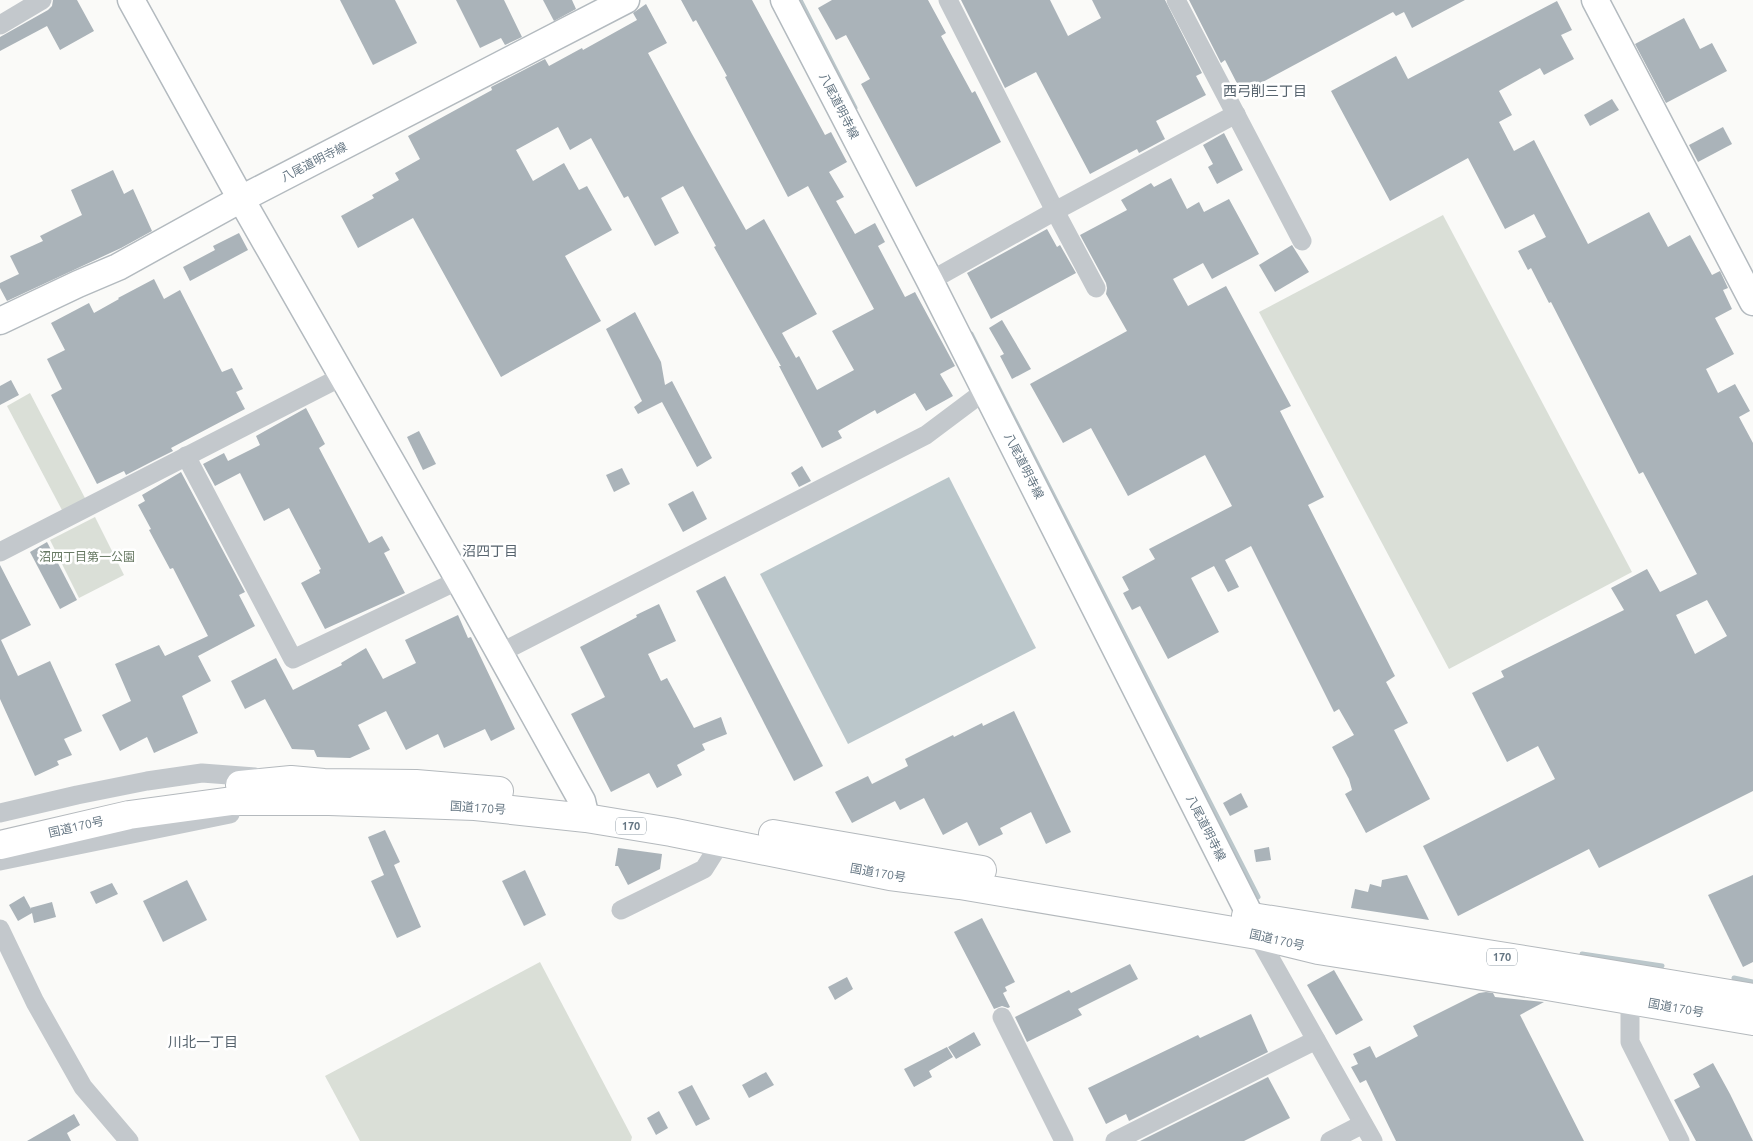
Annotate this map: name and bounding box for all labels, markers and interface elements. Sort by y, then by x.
street label: 八尾道明寺線 [817,71,862,141]
district label: 西弓削三丁目 [1223,83,1307,99]
street label: 八尾道明寺線 [279,139,349,184]
street label: 八尾道明寺線 [1002,431,1047,501]
district label: 沼四丁目 [462,543,518,559]
park label: 沼四丁目第一公園 [39,550,135,563]
street label: 八尾道明寺線 [1184,793,1229,863]
street label: 国道170号 [449,799,507,816]
street label: 国道170号 [47,814,105,839]
road number: 170 [616,818,646,834]
street label: 国道170号 [849,861,907,884]
street label: 国道170号 [1248,927,1306,952]
road number: 170 [1487,949,1517,966]
street label: 国道170号 [1647,996,1705,1019]
district label: 川北一丁目 [168,1034,238,1050]

